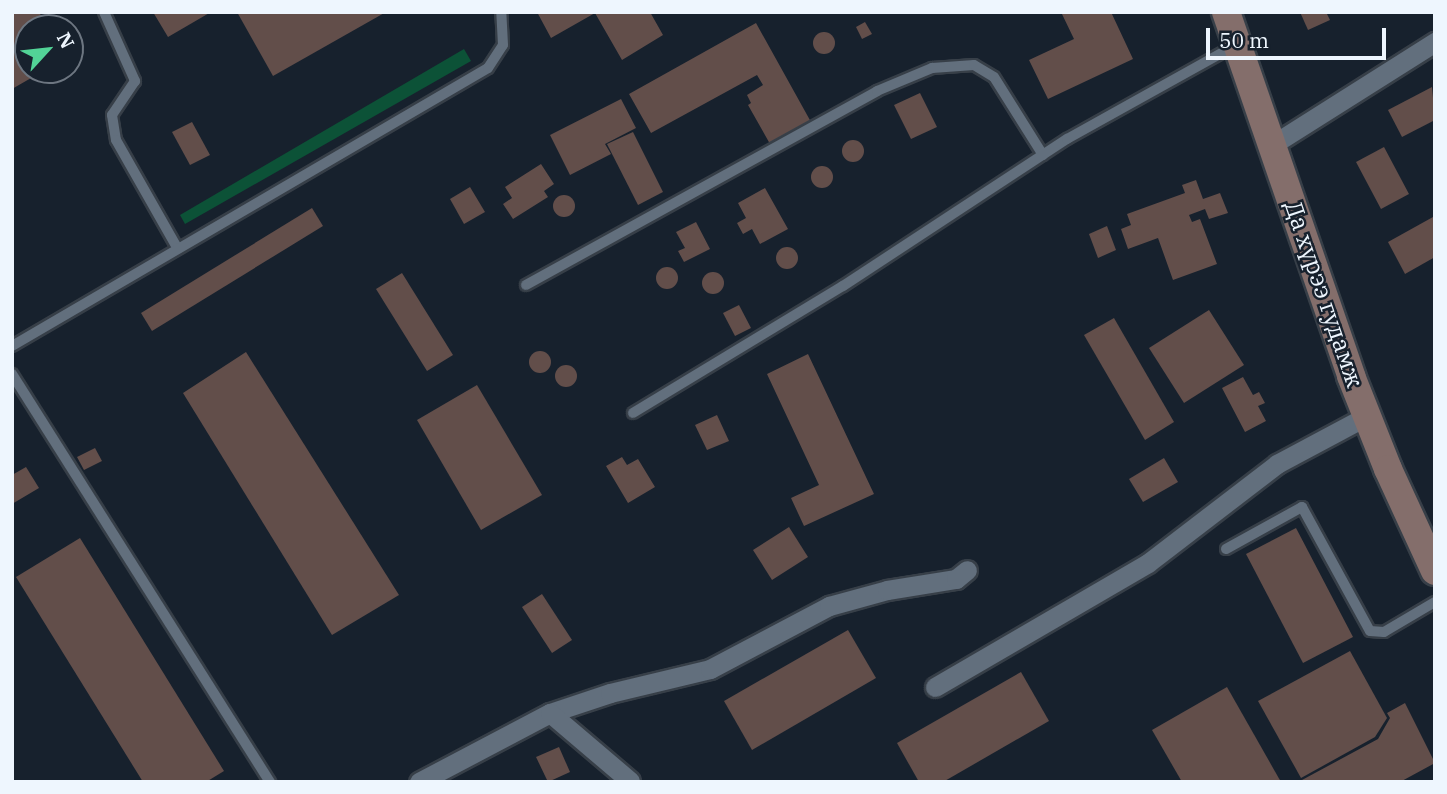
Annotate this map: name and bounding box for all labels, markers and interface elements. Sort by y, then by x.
north arrow [14,14,84,84]
scale bar [1209,14,1389,58]
text: 50 m [1219,26,1269,54]
text: N [52,28,80,53]
street label: Да хүрээ гудамж [1279,197,1369,391]

